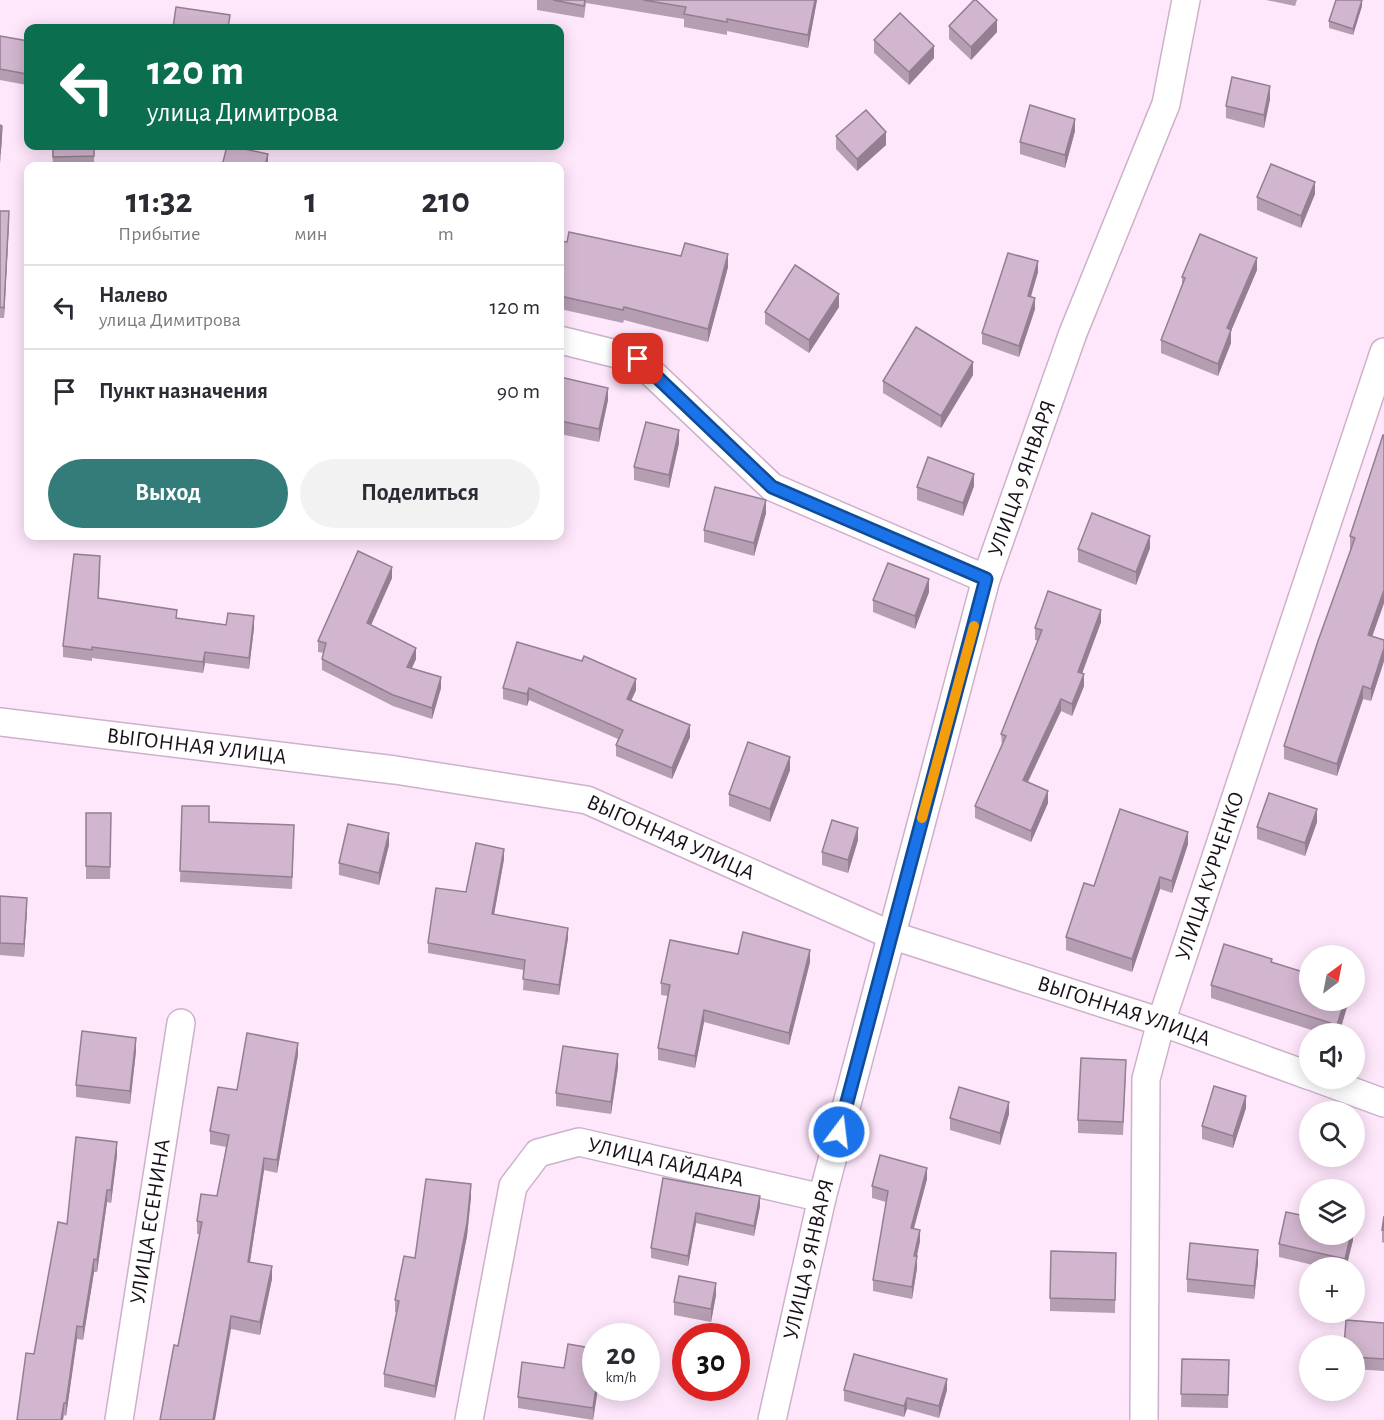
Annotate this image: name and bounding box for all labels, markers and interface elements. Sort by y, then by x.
icon: left [48,48,126,126]
text: 120 m [147,50,244,92]
text: улица Димитрова [147,99,338,126]
text: 11:32 [126,183,192,219]
text: 1 [304,183,317,219]
text: 210 [421,183,470,219]
text: Прибытие [118,224,200,244]
text: мин [294,224,327,244]
text: m [438,224,454,244]
text: Налево [99,284,168,306]
icon: left [48,291,81,324]
text: 120 m [490,296,540,318]
text: улица Димитрова [99,310,241,330]
pin [612,333,663,384]
icon: arrive [621,342,654,375]
icon: arrive [48,375,81,408]
text: Пункт назначения [99,380,268,402]
text: 90 m [497,380,540,402]
street label: УЛИЦА 9 ЯНВАРЯ [984,397,1059,559]
button: Выход [48,459,288,528]
button: Поделиться [300,459,540,528]
street label: ВЫГОННАЯ УЛИЦА [105,724,288,768]
street label: УЛИЦА КУРЧЕНКО [1171,789,1248,963]
street label: ВЫГОННАЯ УЛИЦА [584,790,758,884]
north arrow [1299,945,1365,1011]
map controls [1299,945,1365,1401]
street label: ВЫГОННАЯ УЛИЦА [1035,972,1214,1050]
button: sound [1299,1023,1365,1089]
position arrow [807,1100,871,1164]
button: search [1299,1101,1365,1167]
street label: УЛИЦА ГАЙДАРА [585,1133,746,1191]
street label: УЛИЦА ЕСЕНИНА [126,1137,174,1306]
street label: УЛИЦА 9 ЯНВАРЯ [779,1176,838,1341]
button: layers [1299,1179,1365,1245]
button: + [1299,1257,1365,1323]
speed limit sign: 30 [672,1323,750,1401]
button: − [1299,1335,1365,1401]
text: 20 [606,1340,636,1370]
text: km/h [606,1370,636,1385]

